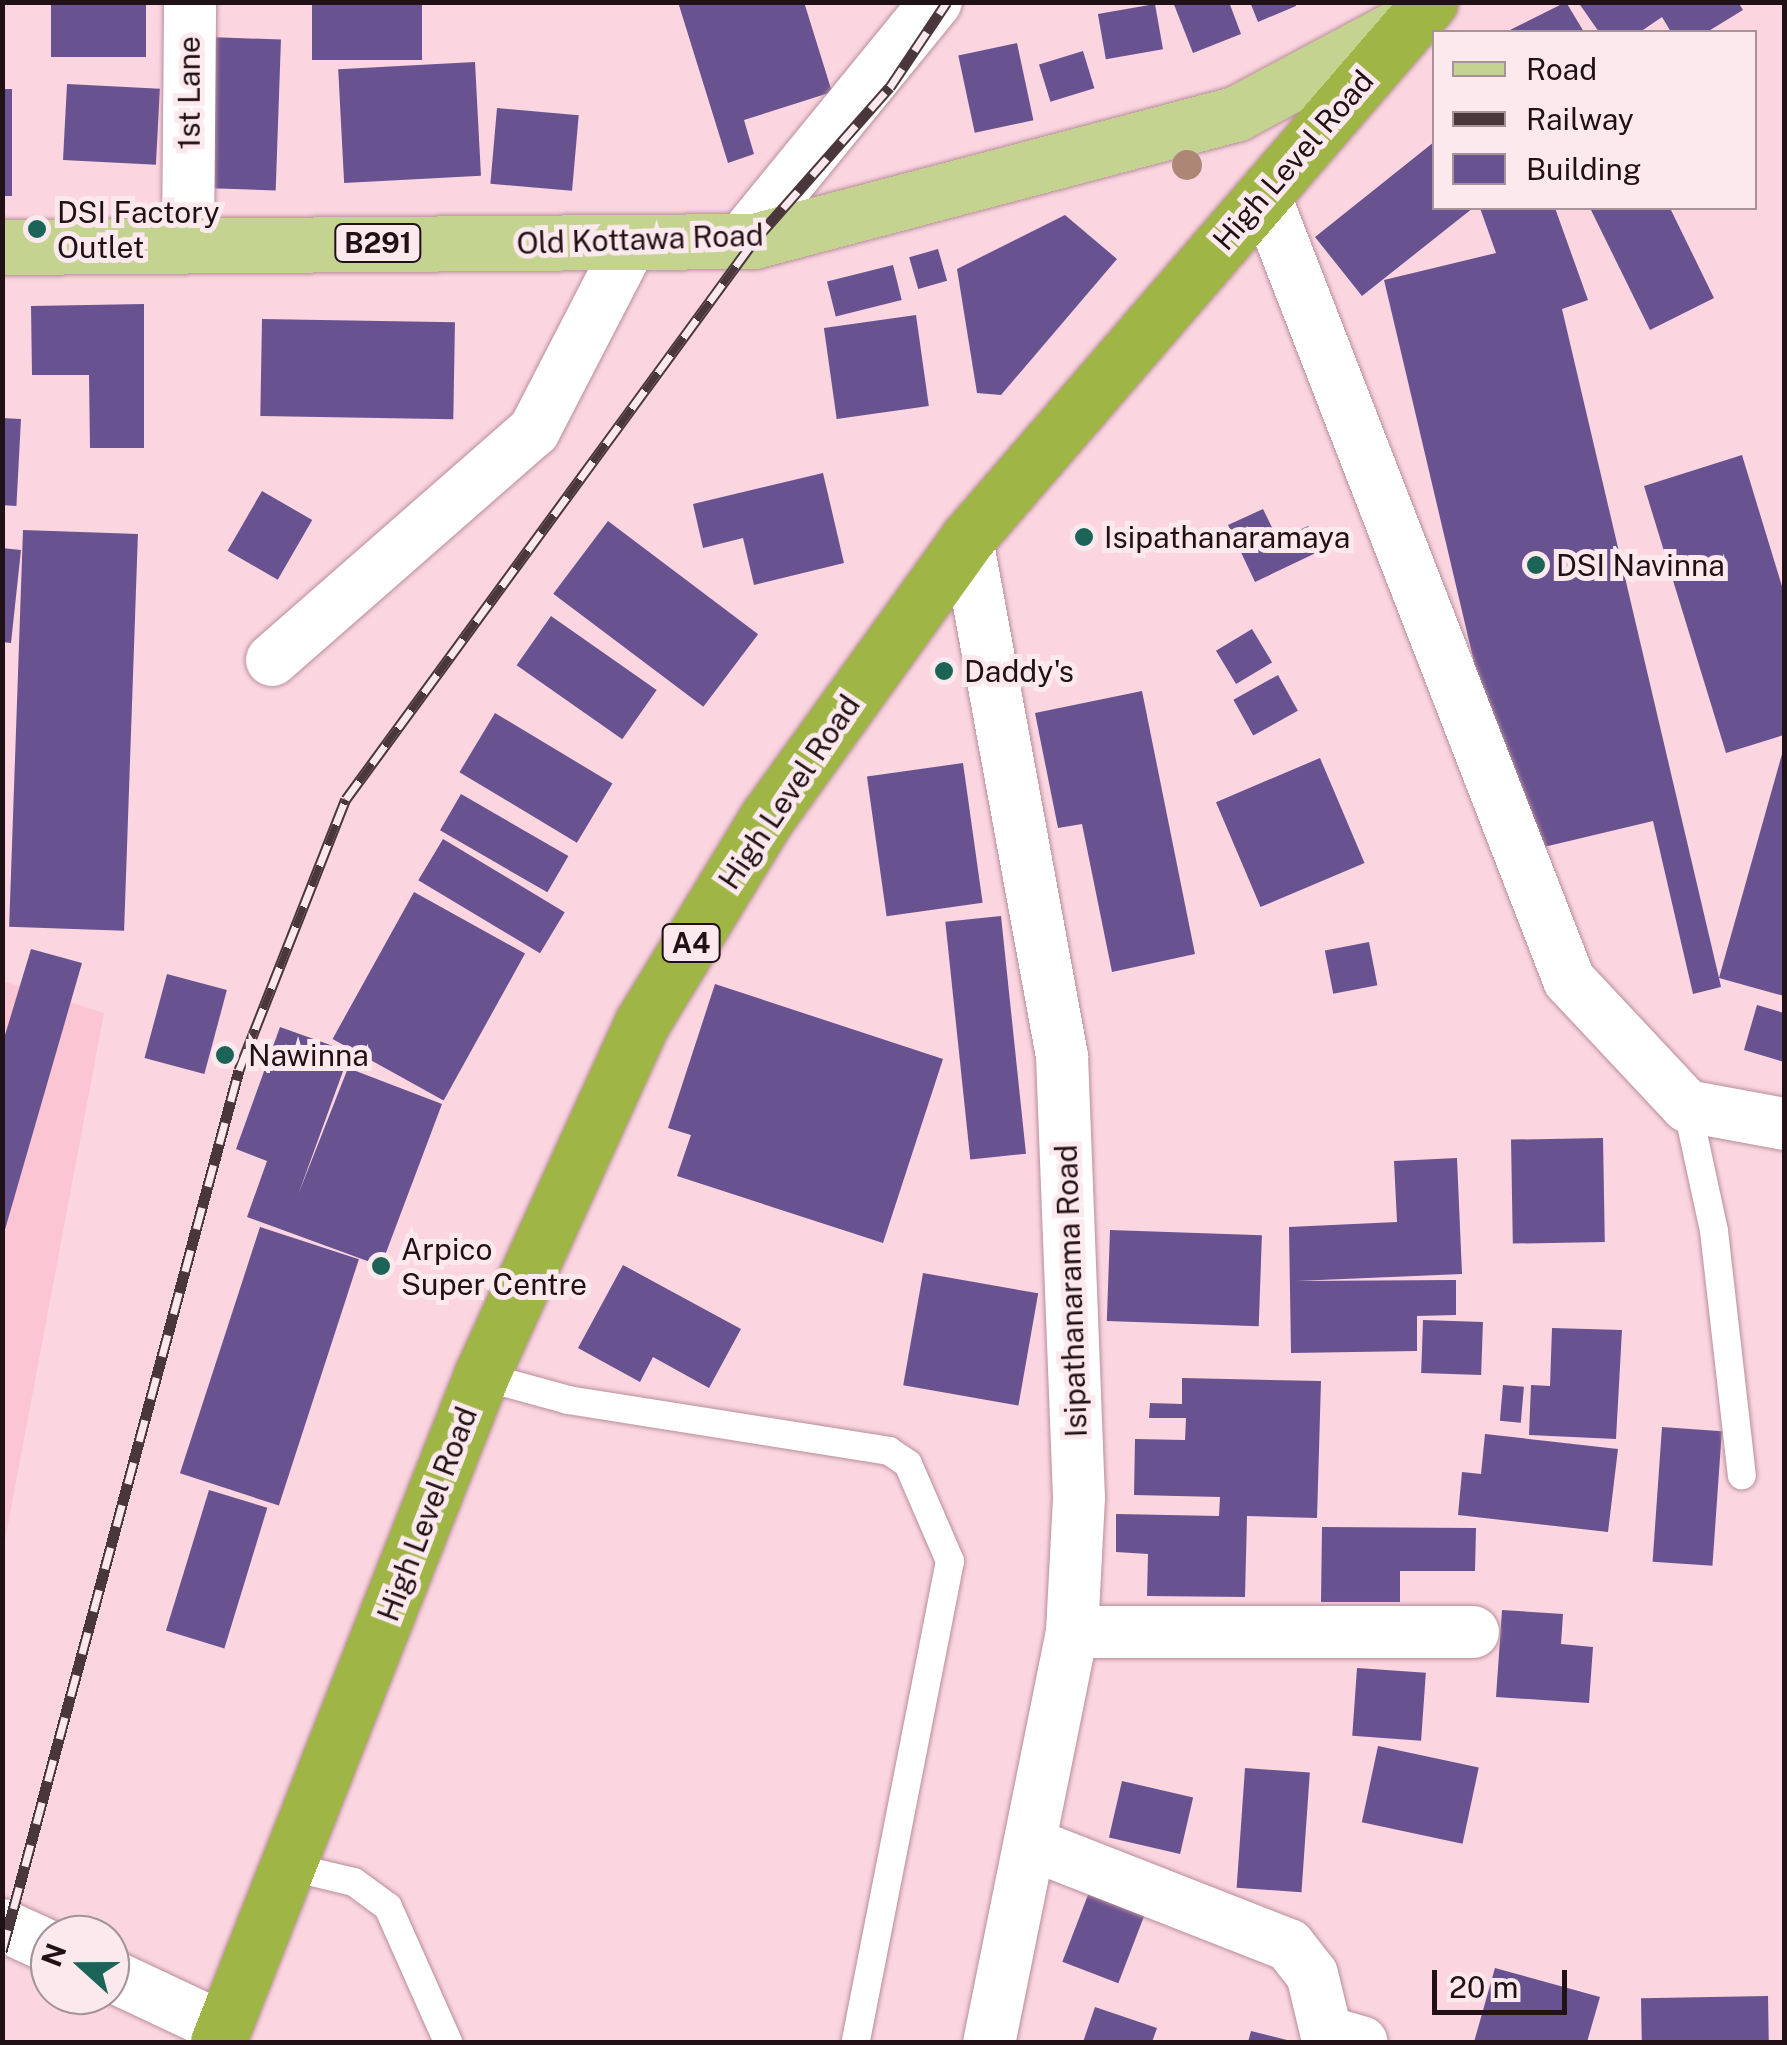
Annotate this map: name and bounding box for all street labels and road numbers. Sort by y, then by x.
street label: 1st Lane [171,36,207,150]
street label: High Level Road [1205,63,1381,257]
street label: Old Kottawa Road [516,217,764,261]
road number: B291 [333,220,423,266]
street label: High Level Road [711,688,867,896]
road number: A4 [661,920,721,966]
street label: Isipathanarama Road [1048,1144,1094,1438]
street label: High Level Road [370,1402,484,1626]

